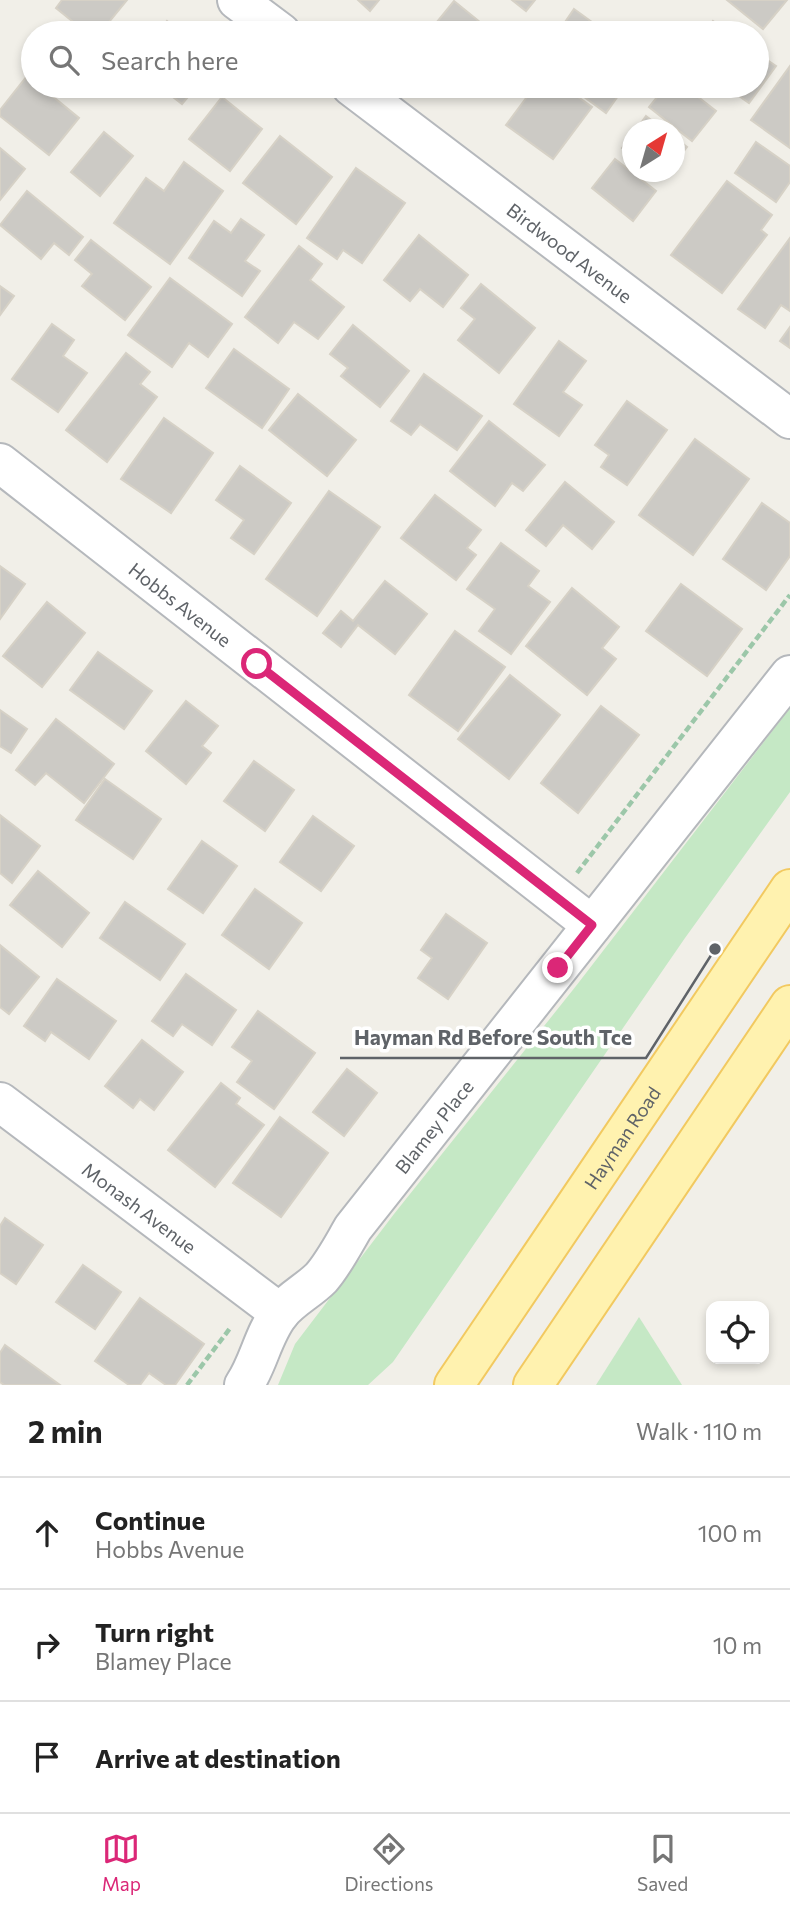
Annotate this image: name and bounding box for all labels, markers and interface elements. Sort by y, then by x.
search box [21,21,769,98]
icon: search [45,41,83,79]
text: Search here [101,44,239,75]
north arrow [622,119,685,182]
street label: Birdwood Avenue [503,197,637,307]
street label: Hobbs Avenue [125,557,236,651]
route start [241,648,272,679]
route end [542,952,573,983]
callout: Hayman Rd Before South Tce [340,1016,646,1058]
text: Hayman Rd Before South Tce [354,1024,632,1049]
street label: Blamey Place [389,1075,478,1178]
street label: Hayman Road [579,1082,665,1193]
street label: Monash Avenue [78,1157,201,1258]
map controls [706,1301,769,1364]
button: locate [706,1301,769,1364]
text: 2 min [28,1412,103,1449]
text: Walk · 110 m [636,1417,762,1445]
text: Continue [95,1504,205,1535]
icon: ahead [28,1514,66,1552]
text: 100 m [698,1519,762,1547]
text: Hobbs Avenue [95,1535,245,1563]
text: Turn right [95,1616,214,1647]
icon: right [28,1626,66,1664]
text: 10 m [713,1631,762,1659]
text: Blamey Place [95,1647,232,1675]
icon: arrive [28,1738,66,1776]
text: Arrive at destination [95,1742,341,1773]
tab: Map [102,1830,141,1895]
tab: Directions [344,1830,434,1895]
tab: Saved [637,1830,688,1895]

